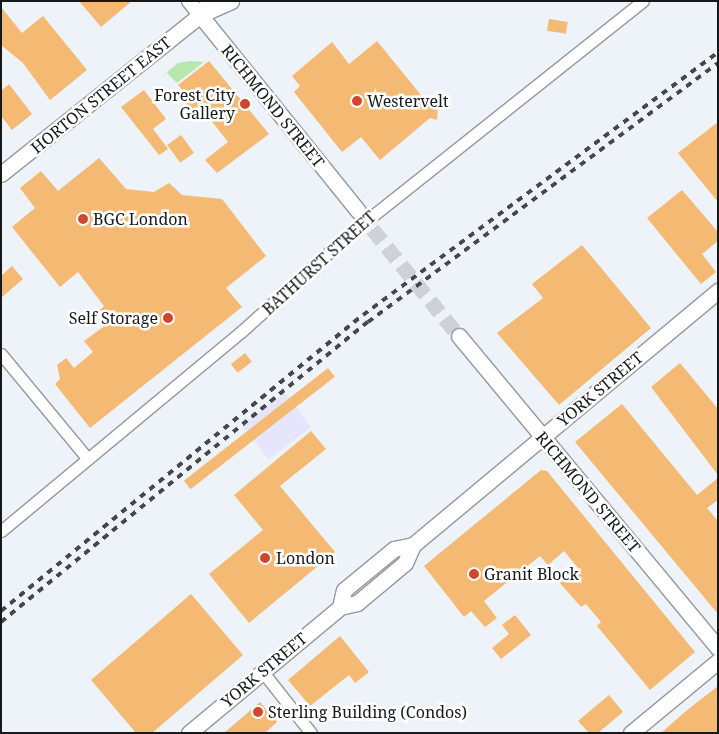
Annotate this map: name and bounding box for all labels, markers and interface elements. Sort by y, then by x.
street label: HORTON STREET EAST [27,33,175,157]
street label: RICHMOND STREET [218,41,328,171]
place label: Forest City Gallery [154,85,235,123]
place label: Westervelt [367,91,449,111]
marker: Westervelt [351,95,363,107]
marker: Forest City Gallery [239,98,251,110]
street label: BATHURST STREET [258,207,380,319]
place label: BGC London [93,209,188,229]
marker: BGC London [77,213,89,225]
place label: Self Storage [69,308,158,328]
marker: Self Storage [162,312,174,324]
street label: YORK STREET [553,348,647,430]
street label: RICHMOND STREET [532,428,644,556]
place label: London [276,548,335,568]
marker: London [258,551,272,565]
place label: Granit Block [484,564,579,584]
marker: Granit Block [468,568,480,580]
street label: YORK STREET [217,629,311,711]
place label: Sterling Building (Condos) [268,702,467,722]
marker: Sterling Building (Condos) [252,706,264,718]

